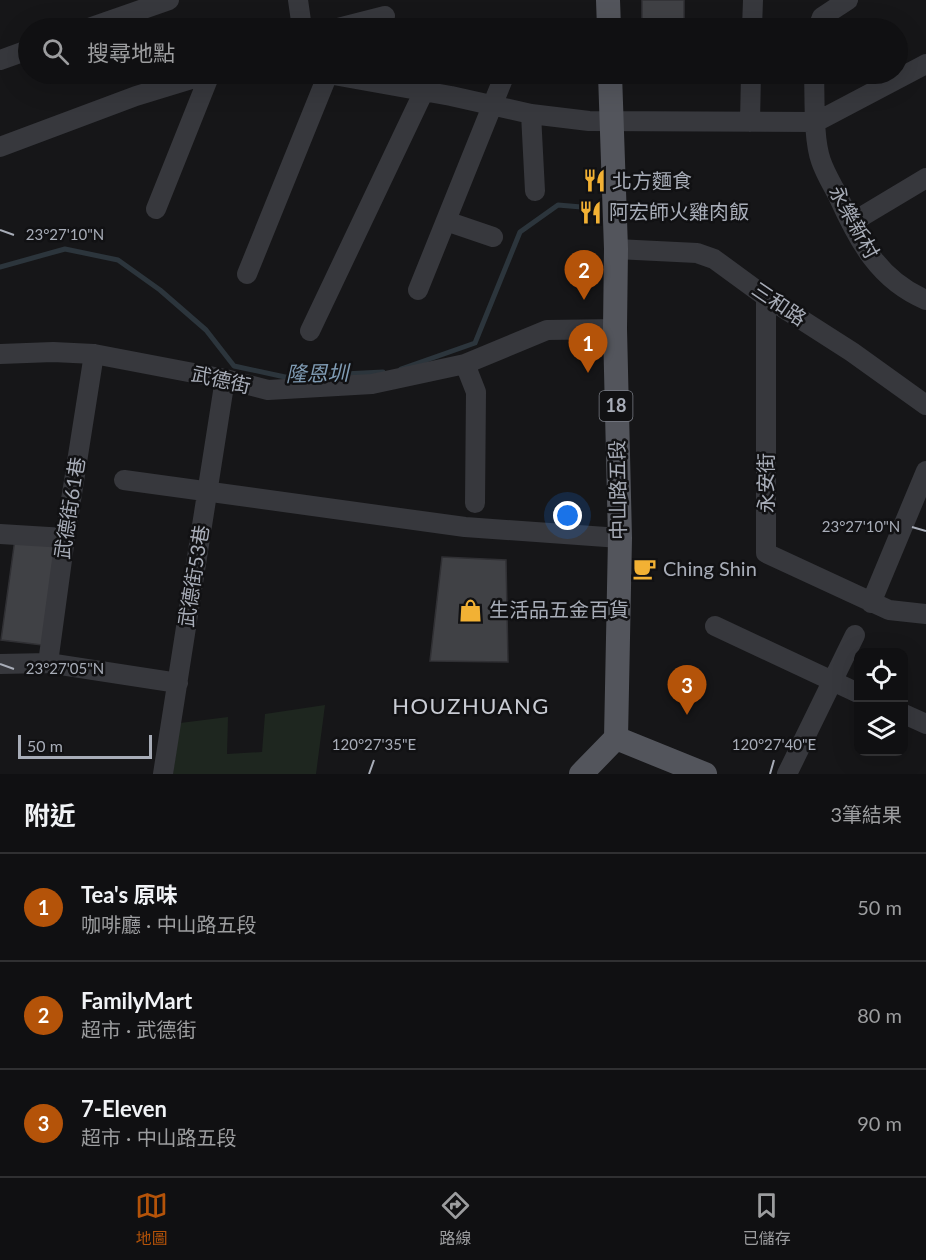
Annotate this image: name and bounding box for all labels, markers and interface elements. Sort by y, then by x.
search box [18,18,908,84]
icon: search [39,35,72,68]
text: 搜尋地點 [87,39,175,66]
restaurant icon: 北方麵食 [581,168,607,194]
place label: 北方麵食 [612,168,692,192]
street label: 永樂新村 [825,181,885,262]
restaurant icon: 阿宏師火雞肉飯 [578,199,604,225]
place label: 阿宏師火雞肉飯 [609,199,749,223]
text: 23°27'10"N [26,225,104,243]
pin: 2 [564,250,604,300]
street label: 三和路 [748,276,811,330]
pin: 1 [568,324,608,373]
water label: 隆恩圳 [285,359,352,386]
street label: 武德街 [189,361,253,397]
road number: 18 [600,391,632,421]
street label: 中山路五段 [604,440,630,540]
street label: 永安街 [753,453,777,513]
street label: 武德街61巷 [49,455,89,561]
your location [553,501,582,530]
text: 23°27'10"N [822,517,900,535]
street label: 武德街53巷 [173,523,213,629]
cafe icon: Ching Shin [632,556,658,582]
place label: Ching Shin [663,556,757,580]
shop icon: 生活品五金百貨 [458,597,484,623]
place label: 生活品五金百貨 [489,597,629,621]
map controls [854,648,908,756]
button: locate [854,648,908,702]
text: 23°27'05"N [26,659,104,677]
pin: 3 [668,666,706,715]
district label: HOUZHUANG [392,692,550,719]
button: layers [854,702,908,756]
scale bar [18,732,152,760]
text: 120°27'35"E [332,735,416,753]
text: 120°27'40"E [732,735,816,753]
text: 50 m [27,736,63,755]
text: 附近 [24,799,76,831]
text: 3筆結果 [830,802,902,826]
text: Tea's 原味 [81,881,178,908]
text: 1 [38,895,49,919]
text: 50 m [857,895,902,919]
text: 咖啡廳 · 中山路五段 [81,912,256,936]
text: FamilyMart [81,987,192,1014]
text: 2 [38,1003,49,1027]
text: 80 m [857,1003,902,1027]
text: 超市 · 武德街 [81,1017,196,1041]
text: 7-Eleven [81,1095,167,1122]
text: 3 [38,1111,49,1135]
text: 90 m [857,1111,902,1135]
text: 超市 · 中山路五段 [81,1125,236,1149]
tab: 地圖 [135,1189,168,1249]
tab: 路線 [439,1189,472,1249]
tab: 已儲存 [743,1189,791,1249]

